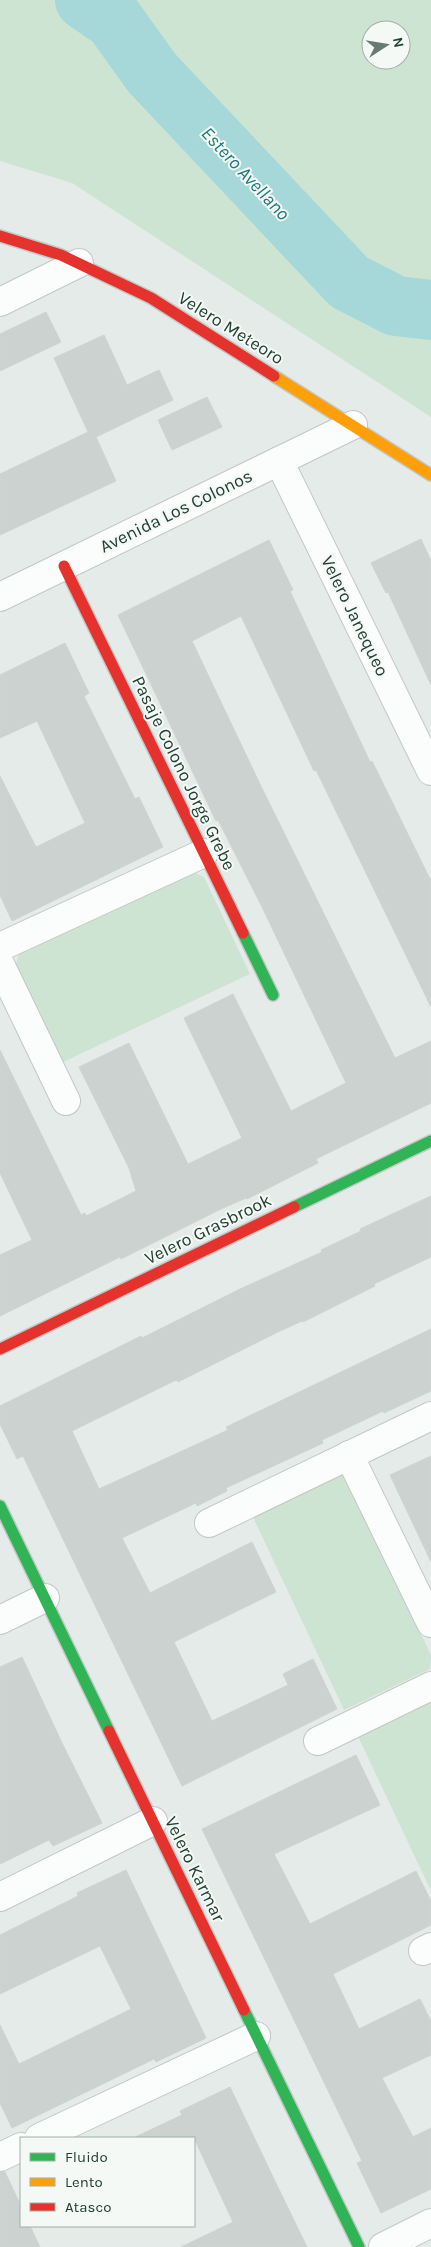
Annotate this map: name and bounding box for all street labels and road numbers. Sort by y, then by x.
street label: Velero Meteoro [174,287,288,369]
street label: Avenida Los Colonos [96,464,256,558]
street label: Velero Janequeo [316,552,394,680]
street label: Pasaje Colono Jorge Grebe [127,672,241,874]
street label: Velero Grasbrook [141,1189,275,1269]
street label: Velero Karmar [160,1813,230,1926]

